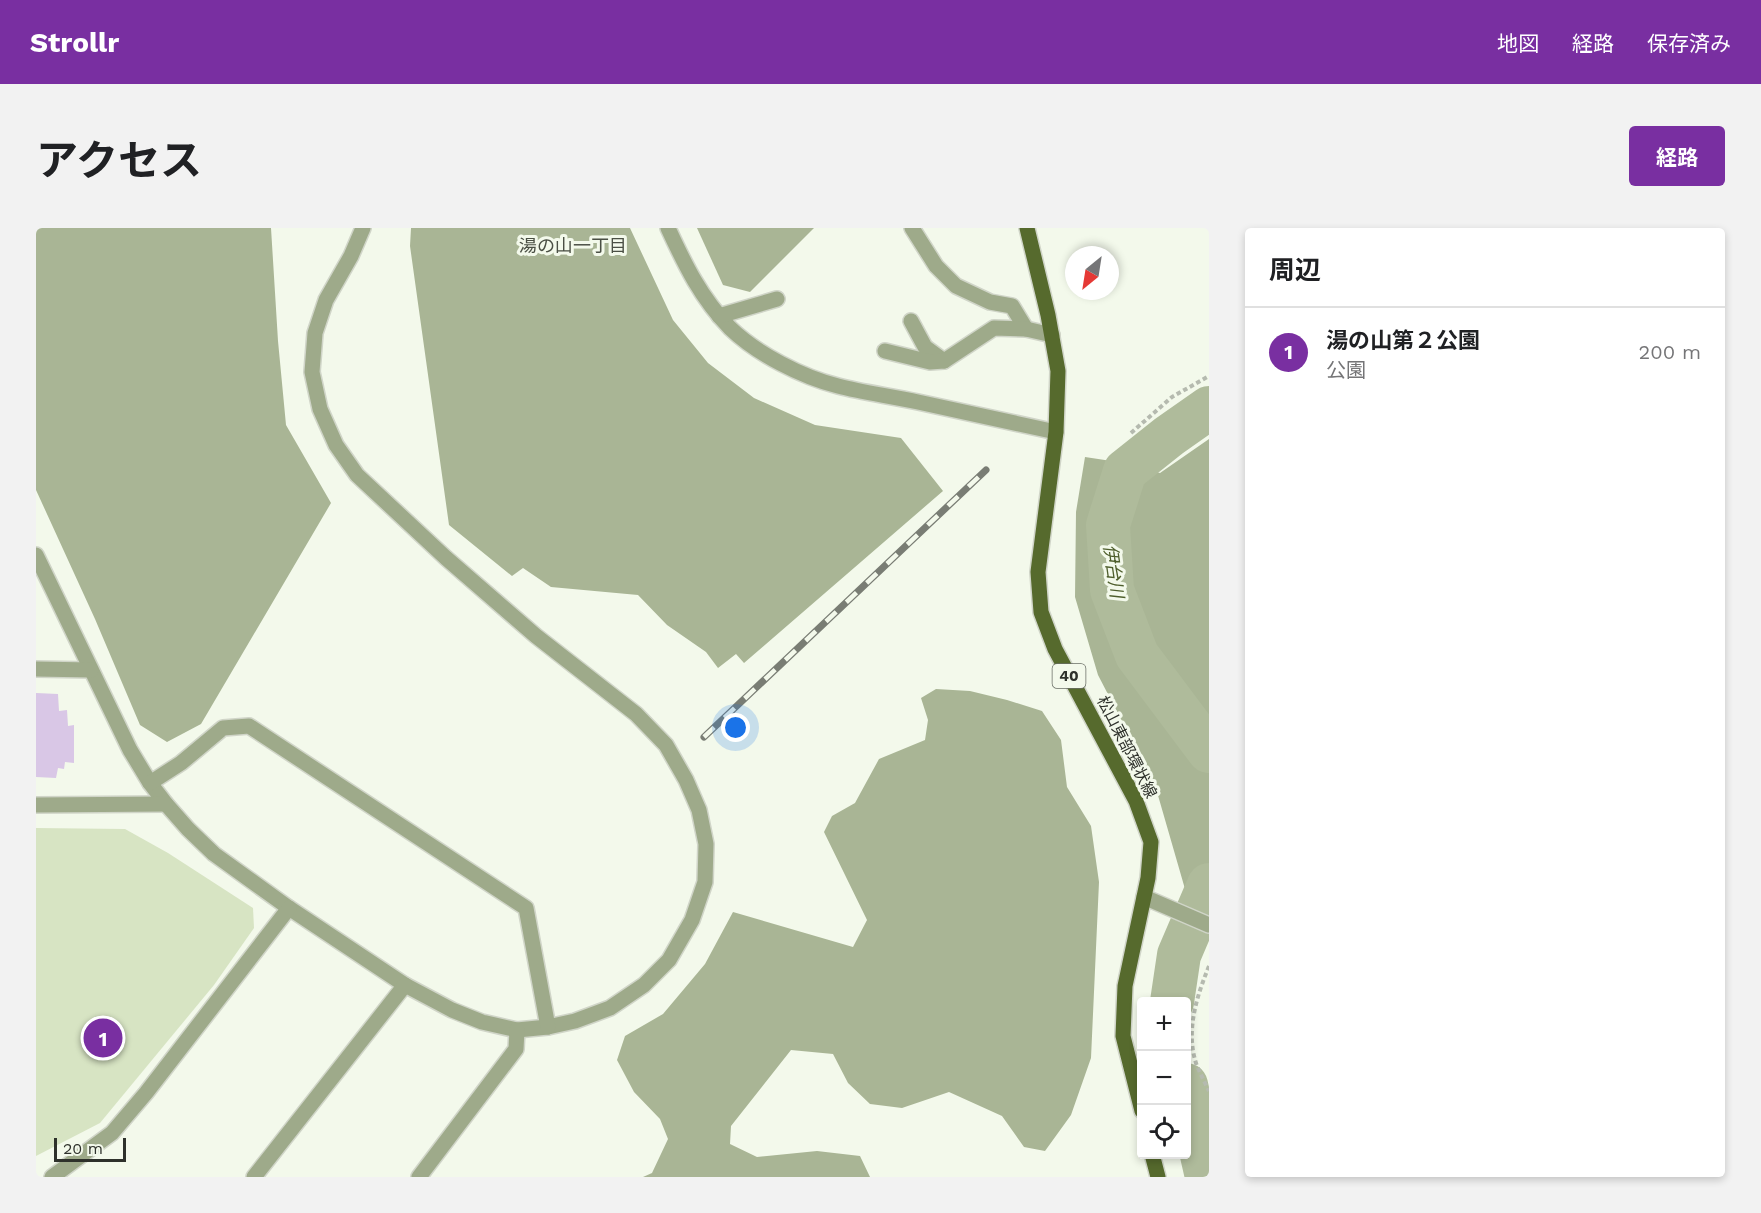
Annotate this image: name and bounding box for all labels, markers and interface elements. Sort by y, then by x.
text: Strollr [30,26,119,59]
text: 地図 [1497,31,1539,56]
text: 経路 [1572,31,1614,56]
text: 保存済み [1647,31,1731,56]
button: 経路 [1629,126,1725,186]
text: アクセス [36,136,202,185]
district label: 湯の山一丁目 [519,235,627,256]
north arrow [1065,246,1119,300]
text: 周辺 [1269,255,1321,285]
text: 湯の山第２公園 [1326,328,1480,353]
text: 1 [1284,340,1293,364]
text: 200 m [1639,340,1701,364]
text: 公園 [1326,358,1366,382]
water label: 伊台川 [1100,543,1128,601]
road number: 40 [1052,664,1086,688]
street label: 松山東部環状線 [1093,693,1161,801]
your location [721,713,750,742]
map controls [1137,997,1191,1159]
button: + [1137,997,1191,1051]
pin: 1 [84,1016,122,1060]
button: − [1137,1051,1191,1105]
button: locate [1137,1105,1191,1159]
scale bar [54,1135,126,1162]
text: 20 m [63,1139,103,1158]

